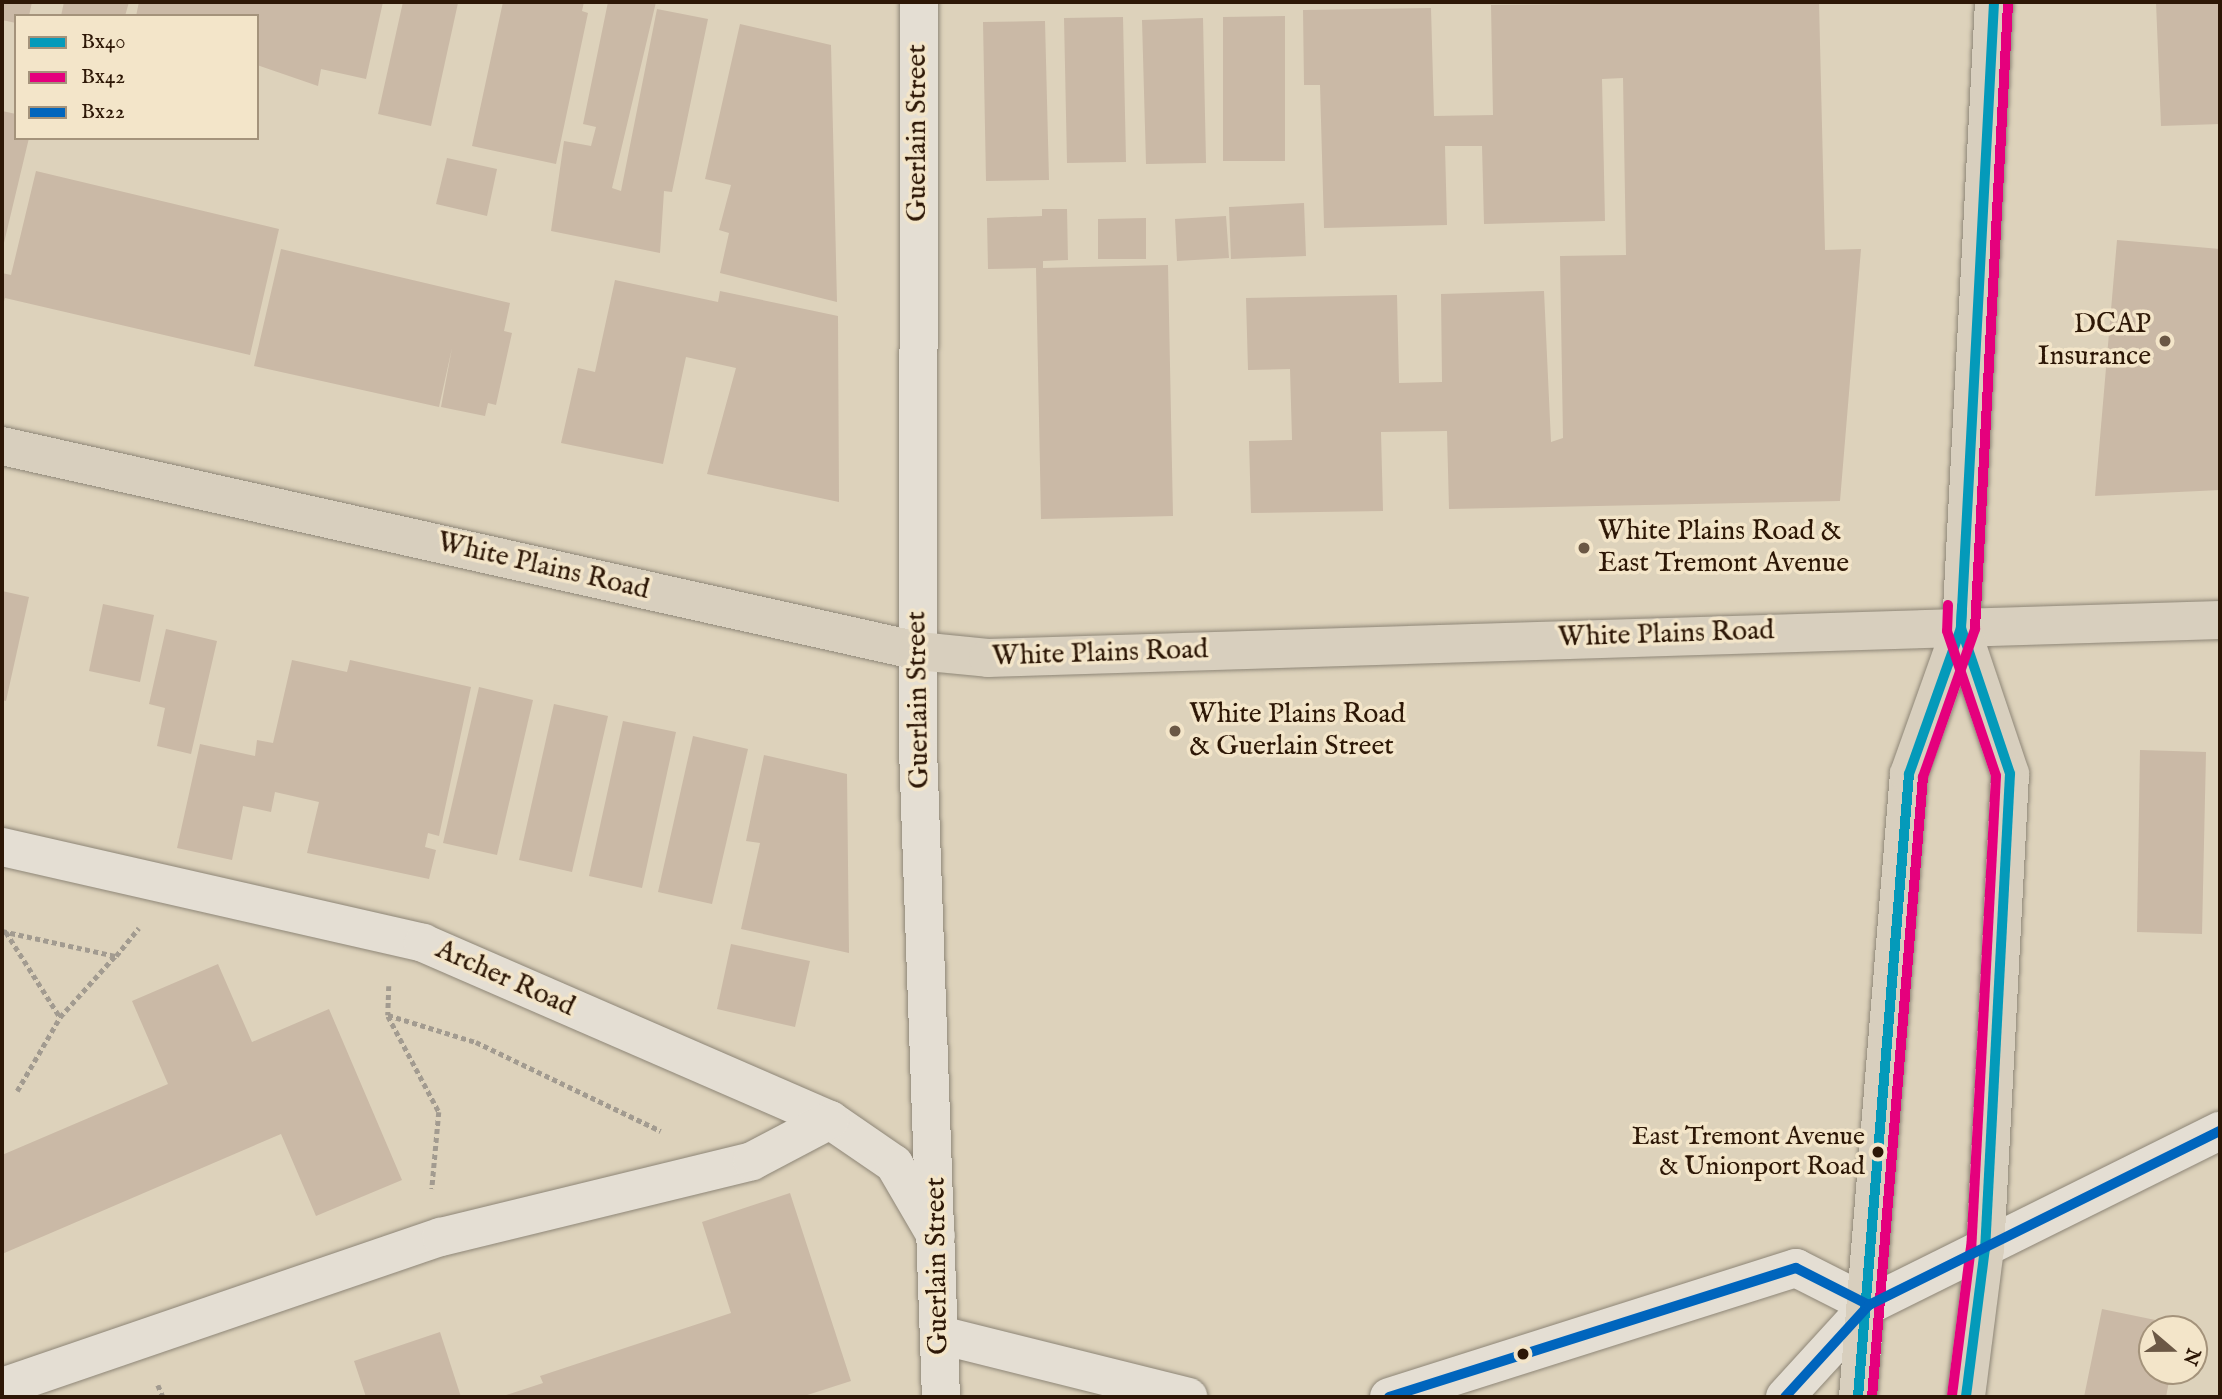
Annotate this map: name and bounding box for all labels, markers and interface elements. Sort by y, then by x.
legend [14,14,259,140]
text: Bx40 [81,29,126,56]
street label: Guerlain Street [901,44,935,222]
text: Bx42 [81,64,125,91]
text: Bx22 [81,99,125,126]
place label: DCAP Insurance [2038,308,2151,374]
marker: DCAP Insurance [2157,333,2173,349]
place label: White Plains Road & East Tremont Avenue [1598,515,1849,581]
street label: White Plains Road [434,526,652,608]
marker: White Plains Road & East Tremont Avenue [1576,540,1592,556]
street label: Guerlain Street [901,611,937,789]
street label: White Plains Road [1557,614,1775,656]
street label: White Plains Road [991,633,1209,675]
place label: White Plains Road & Guerlain Street [1189,698,1405,764]
marker: White Plains Road & Guerlain Street [1167,723,1183,739]
street label: Archer Road [430,933,580,1025]
place label: East Tremont Avenue & Unionport Road [1632,1121,1865,1182]
marker: East Tremont Avenue & Unionport Road [1871,1145,1885,1159]
street label: Guerlain Street [920,1177,956,1355]
north arrow [2138,1315,2208,1385]
text: N [2177,1345,2205,1368]
unlabelled marker [1516,1347,1530,1361]

